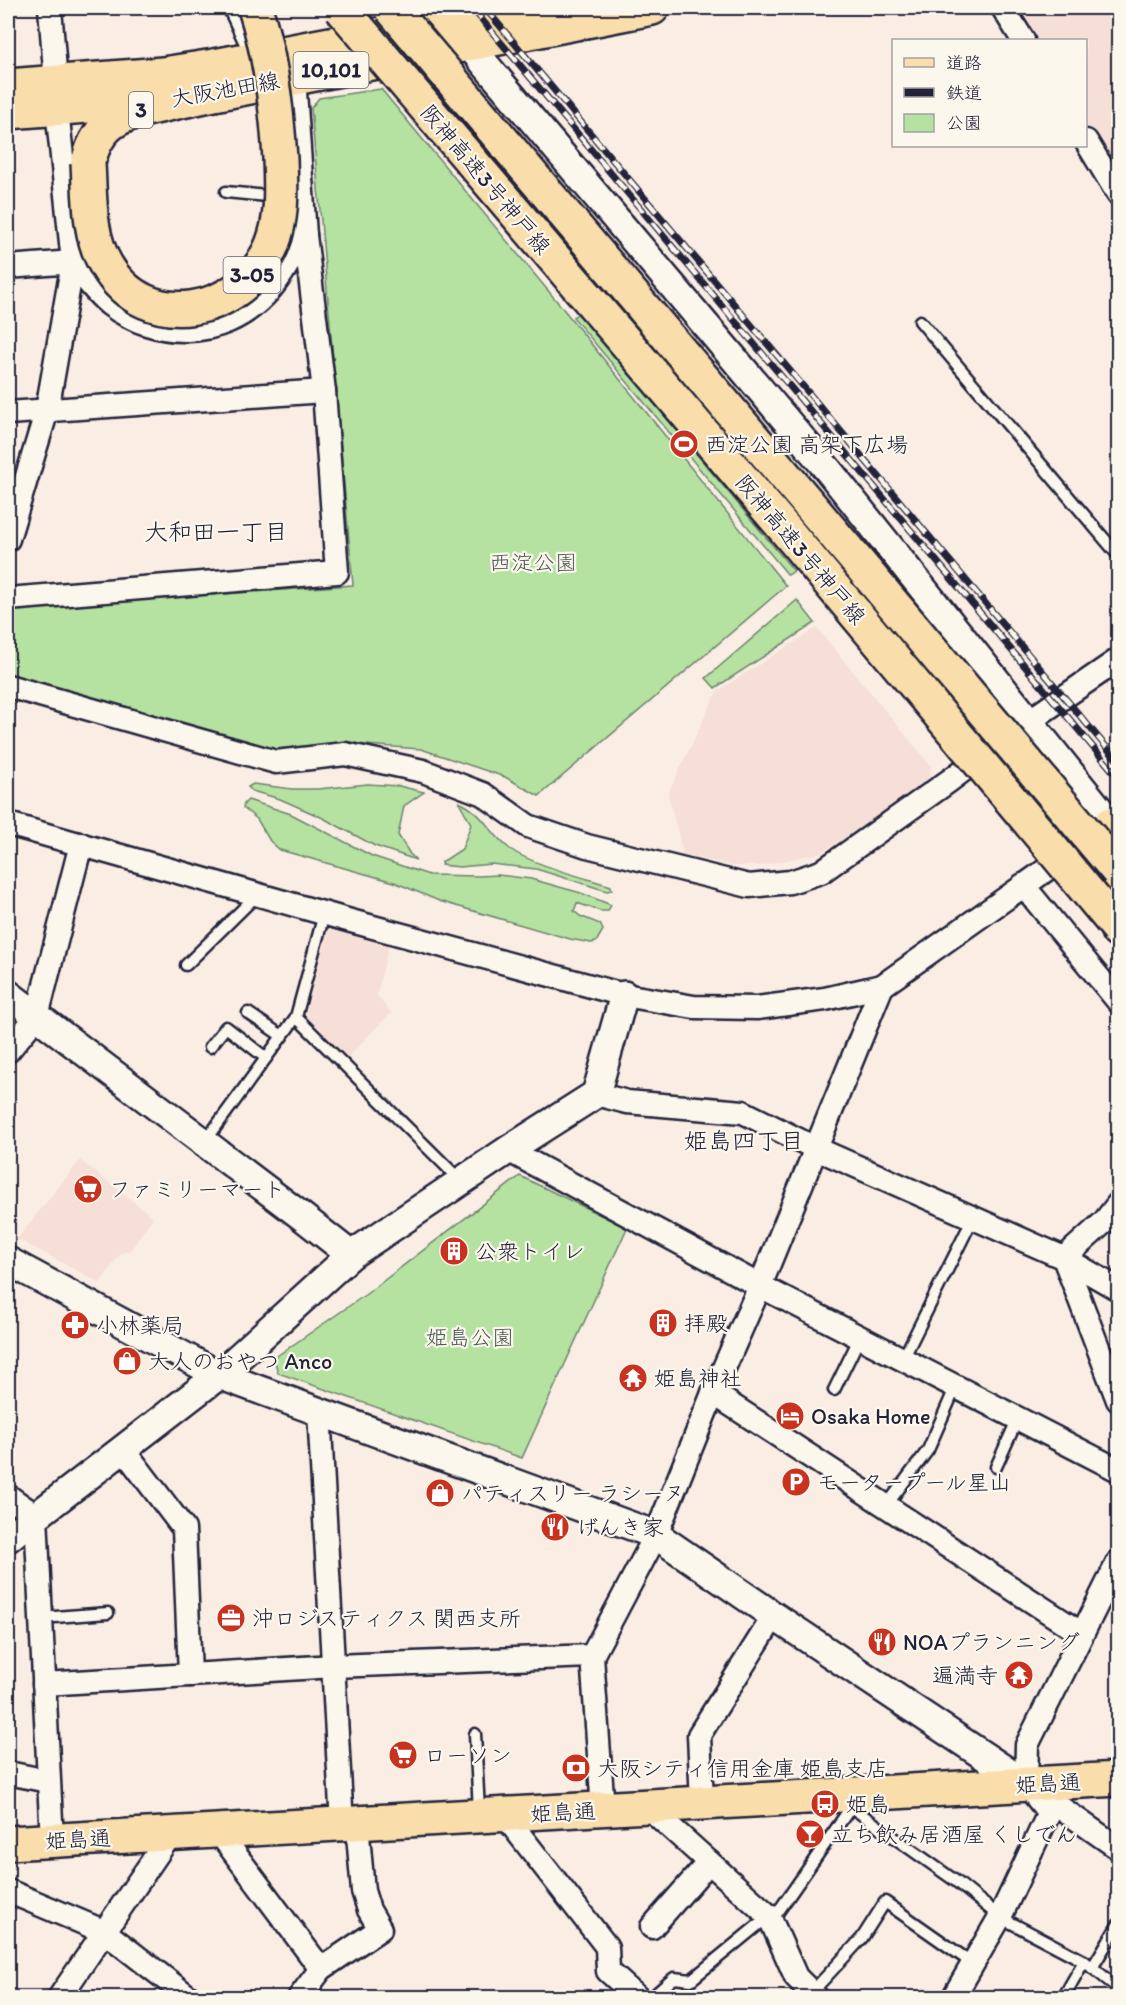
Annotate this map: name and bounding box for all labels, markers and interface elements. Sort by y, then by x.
legend [892,39,1087,147]
road number: 10,101 [294,52,368,88]
text: 道路 [946,52,982,74]
street label: 大阪池田線 [169,67,282,112]
text: 鉄道 [946,82,982,104]
road number: 3 [129,92,153,128]
street label: 阪神高速3号神戸線 [415,99,556,260]
text: 公園 [946,112,982,134]
road number: 3-05 [224,257,280,293]
sports icon: 西淀公園 高架下広場 [668,428,700,460]
place label: 西淀公園 高架下広場 [705,431,908,458]
street label: 阪神高速3号神戸線 [730,469,871,630]
district label: 大和田一丁目 [144,517,288,546]
park label: 西淀公園 [489,549,577,576]
district label: 姫島四丁目 [684,1126,804,1155]
supermarket icon: ファミリーマート [72,1173,104,1205]
place label: ファミリーマート [109,1176,285,1203]
building icon: 公衆トイレ [438,1235,470,1267]
place label: 公衆トイレ [475,1238,585,1265]
building icon: 拝殿 [647,1307,679,1339]
pharmacy icon: 小林薬局 [59,1309,91,1341]
place label: 拝殿 [684,1310,728,1337]
place label: 小林薬局 [96,1312,184,1339]
park label: 姫島公園 [426,1324,514,1351]
shop icon: 大人のおやつ Anco [111,1345,143,1377]
place label: 大人のおやつ Anco [148,1348,332,1375]
temple icon: 姫島神社 [617,1362,649,1394]
place label: 姫島神社 [654,1365,742,1392]
hotel icon: Osaka Home [774,1400,806,1432]
place label: Osaka Home [811,1403,931,1430]
parking icon: モータープール星山 [780,1466,812,1498]
place label: モータープール星山 [817,1469,1011,1496]
shop icon: パティスリー ラシーヌ [424,1477,456,1509]
place label: パティスリー ラシーヌ [461,1480,685,1507]
restaurant icon: げんき家 [539,1511,571,1543]
place label: げんき家 [576,1514,664,1541]
office icon: 沖ロジスティクス 関西支所 [215,1602,247,1634]
place label: 沖ロジスティクス 関西支所 [252,1605,521,1632]
restaurant icon: NOAプランニング [866,1626,898,1658]
place label: NOAプランニング [903,1629,1080,1656]
temple icon: 遍満寺 [1003,1659,1035,1691]
place label: 遍満寺 [932,1662,998,1689]
supermarket icon: ローソン [387,1739,419,1771]
place label: ローソン [424,1742,512,1769]
bank icon: 大阪シティ信用金庫 姫島支店 [560,1752,592,1784]
place label: 大阪シティ信用金庫 姫島支店 [597,1755,888,1782]
street label: 姫島通 [1014,1768,1082,1799]
bus stop icon: 姫島 [809,1788,841,1820]
place label: 姫島 [846,1791,890,1818]
street label: 姫島通 [529,1797,597,1828]
bar icon: 立ち飲み居酒屋 くしでん [794,1818,826,1850]
place label: 立ち飲み居酒屋 くしでん [831,1821,1077,1848]
street label: 姫島通 [44,1824,112,1855]

